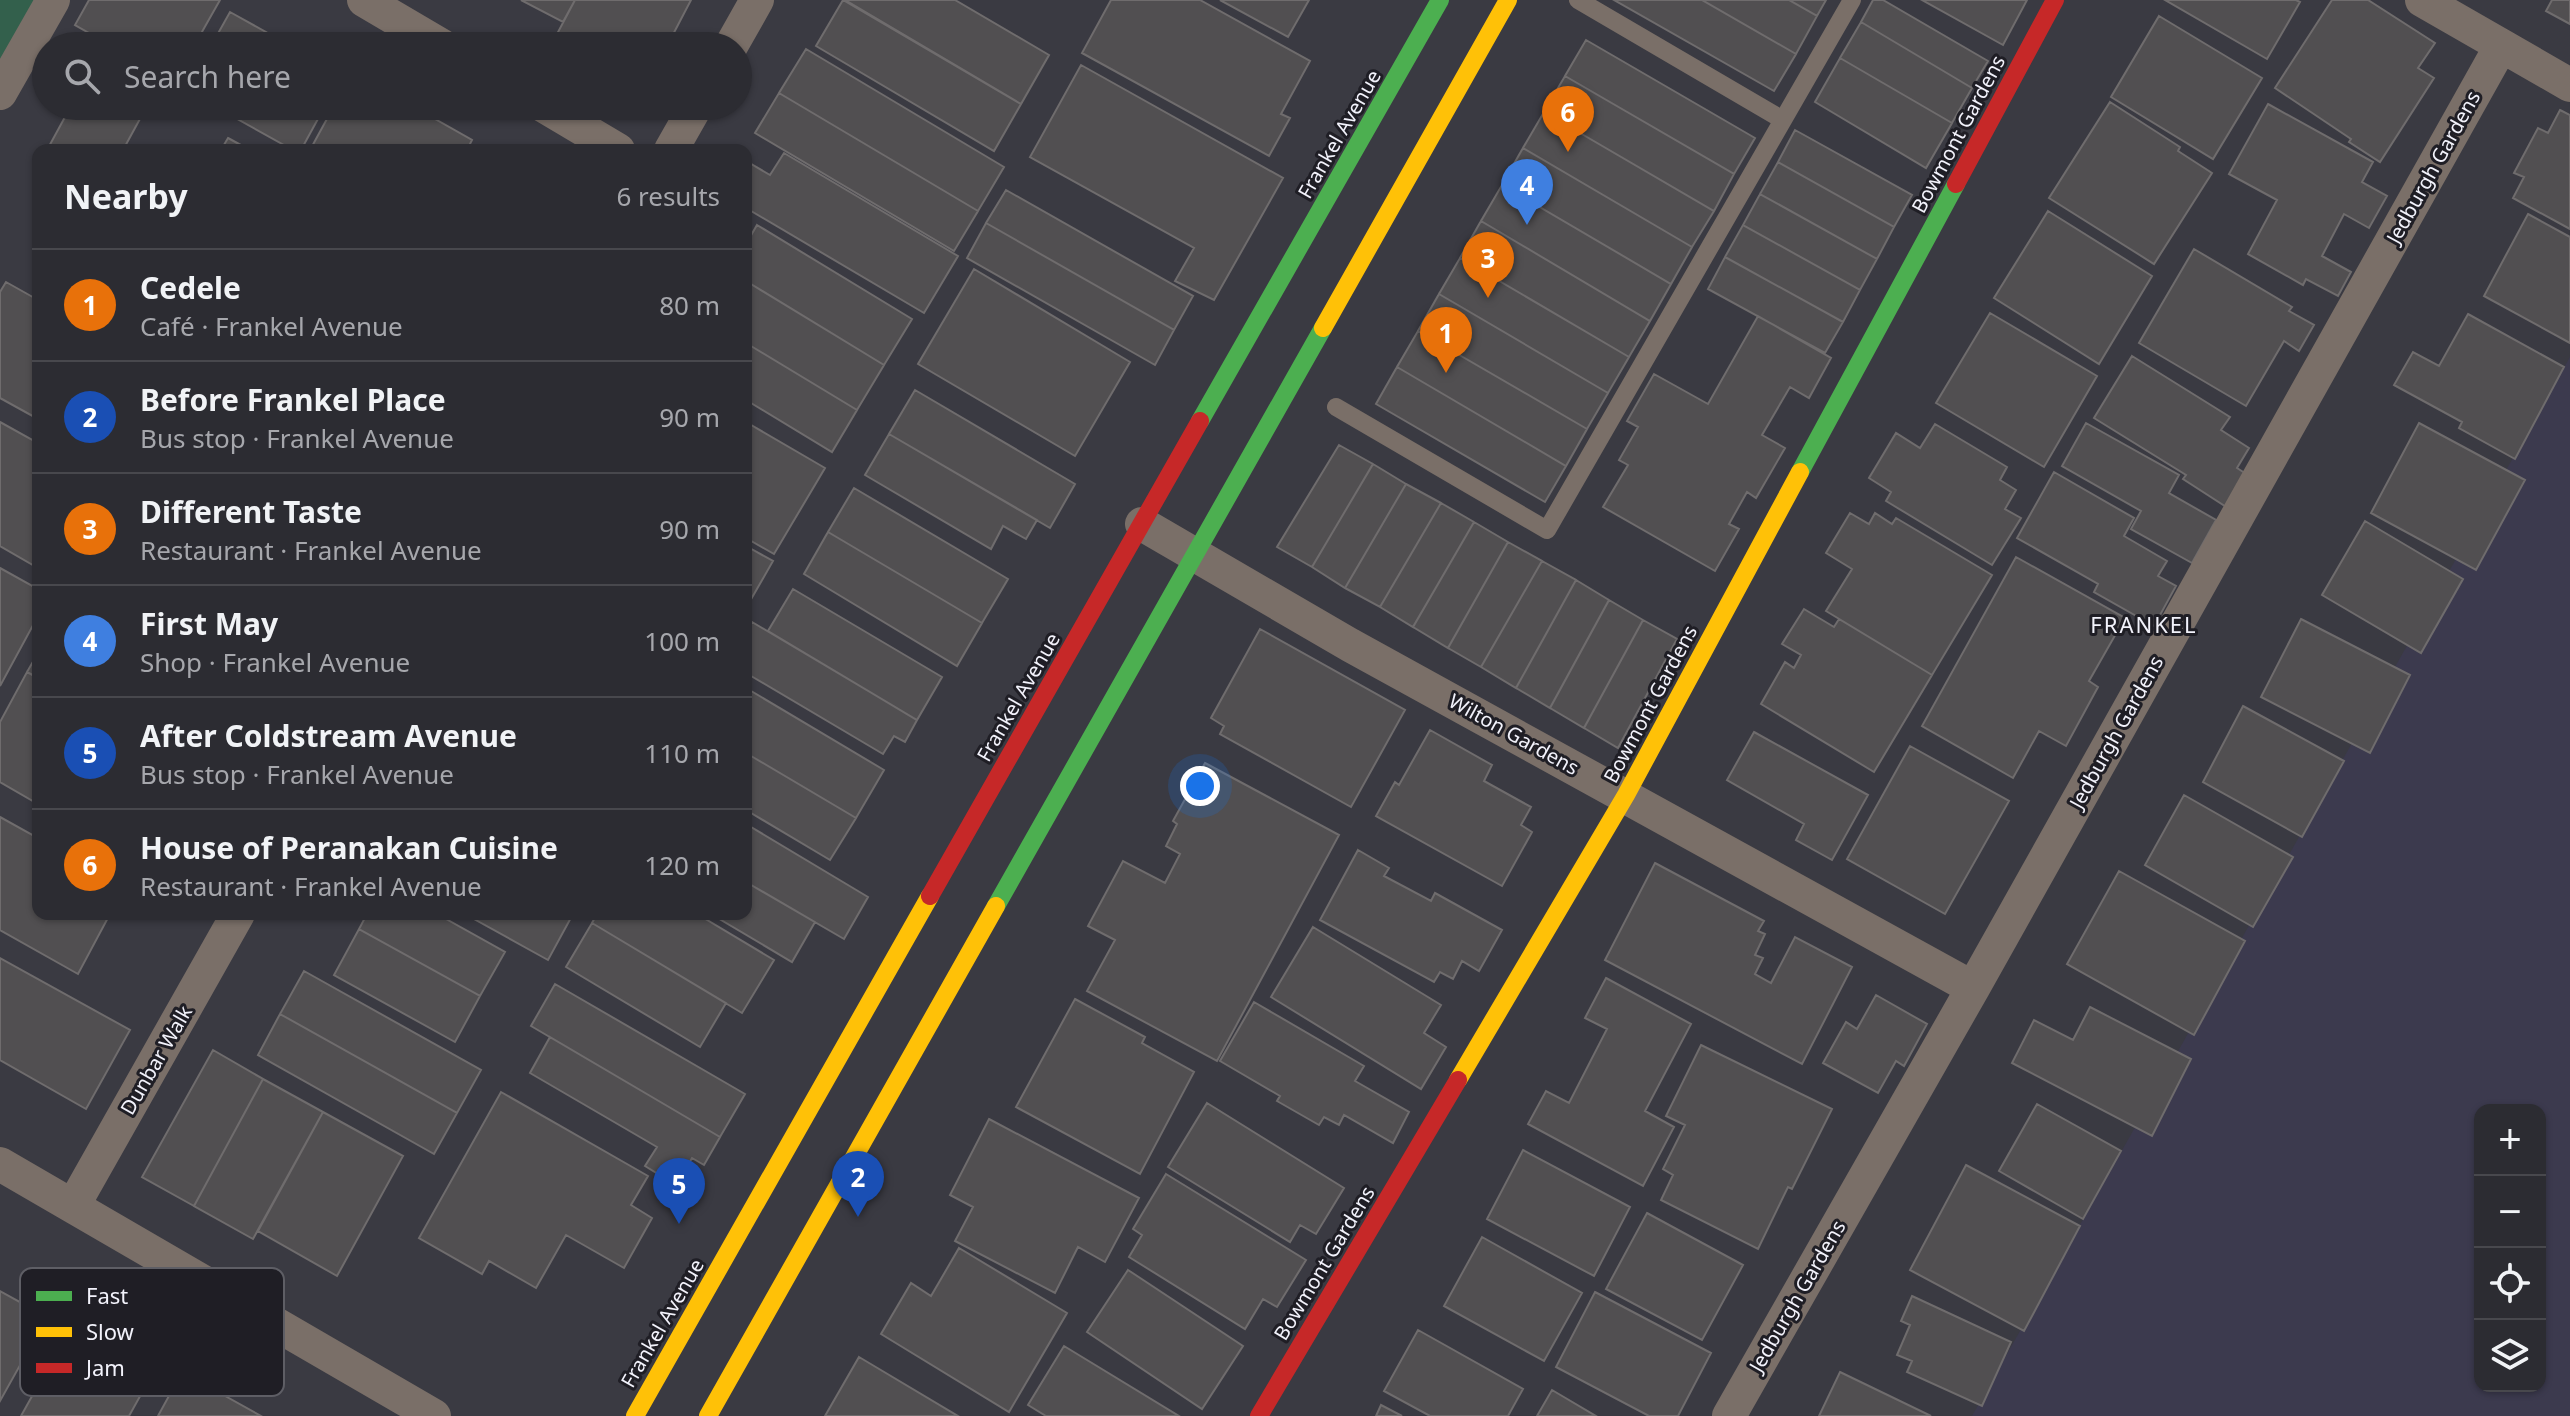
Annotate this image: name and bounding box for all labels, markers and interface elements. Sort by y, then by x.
search box [32,32,752,120]
street label: Bowmont Gardens [1905,50,2011,218]
icon: search [60,54,104,98]
text: Search here [124,56,291,97]
street label: Frankel Avenue [1291,65,1387,203]
pin: 6 [1542,86,1594,152]
street label: Jedburgh Gardens [2379,86,2486,250]
pin: 4 [1501,159,1553,225]
text: Nearby [64,173,188,219]
text: 6 results [616,178,720,214]
pin: 3 [1462,232,1514,298]
text: Cedele [140,267,241,308]
text: 1 [83,287,97,323]
text: 80 m [659,287,720,323]
pin: 1 [1420,307,1472,373]
text: Café · Frankel Avenue [140,308,403,344]
text: Before Frankel Place [140,379,446,420]
text: 2 [83,399,97,435]
text: 90 m [659,399,720,435]
text: Bus stop · Frankel Avenue [140,420,454,456]
text: Different Taste [140,491,362,532]
text: 3 [83,511,97,547]
text: 90 m [659,511,720,547]
text: Restaurant · Frankel Avenue [140,532,482,568]
text: First May [140,603,278,644]
district label: FRANKEL [2090,609,2198,639]
street label: Bowmont Gardens [1597,620,1703,788]
text: 4 [83,623,97,659]
text: 100 m [644,623,720,659]
street label: Frankel Avenue [970,628,1066,766]
text: Shop · Frankel Avenue [140,644,410,680]
street label: Jedburgh Gardens [2062,651,2169,815]
street label: Wilton Gardens [1444,687,1584,781]
text: After Coldstream Avenue [140,715,517,756]
text: 5 [83,735,97,771]
text: 110 m [644,735,720,771]
text: Bus stop · Frankel Avenue [140,756,454,792]
your location [1180,766,1220,806]
text: House of Peranakan Cuisine [140,827,558,868]
text: 6 [83,847,97,883]
text: 120 m [644,847,720,883]
text: Restaurant · Frankel Avenue [140,868,482,904]
street label: Dunbar Walk [114,1000,198,1119]
map controls [2474,1104,2546,1392]
button: + [2474,1104,2546,1176]
pin: 2 [832,1151,884,1217]
pin: 5 [653,1158,705,1224]
button: − [2474,1176,2546,1248]
street label: Bowmont Gardens [1267,1181,1381,1345]
street label: Jedburgh Gardens [1742,1215,1851,1378]
button: locate [2474,1248,2546,1320]
street label: Frankel Avenue [614,1254,710,1392]
legend [20,1268,284,1396]
text: Fast [86,1280,128,1310]
text: Slow [86,1316,135,1346]
button: layers [2474,1320,2546,1392]
text: Jam [84,1352,125,1382]

